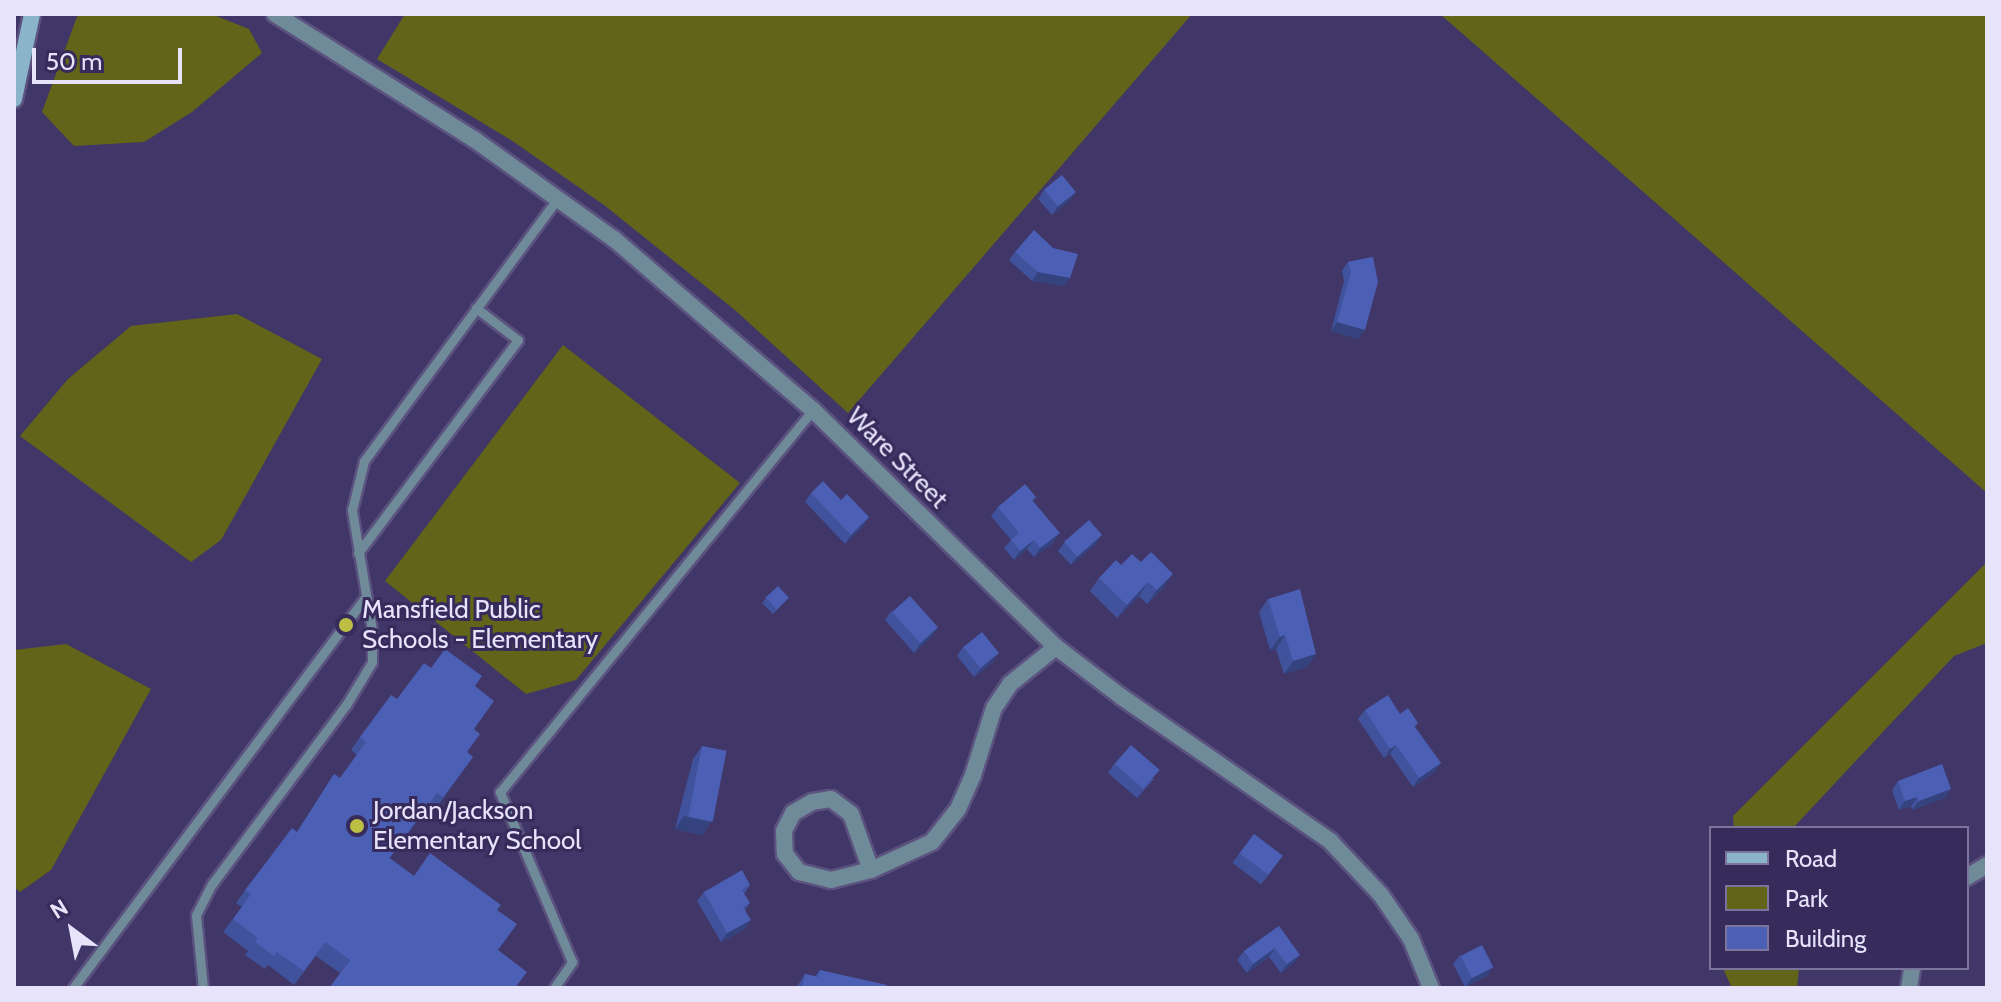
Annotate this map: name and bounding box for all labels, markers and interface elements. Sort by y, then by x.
scale bar [36,32,186,82]
text: 50 m [46,47,102,76]
street label: Ware Street [840,401,954,515]
place label: Mansfield Public Schools - Elementary [362,594,598,656]
marker: Mansfield Public Schools - Elementary [337,616,355,634]
place label: Jordan/Jackson Elementary School [373,795,581,856]
marker: Jordan/Jackson Elementary School [348,817,366,835]
legend [1709,826,1969,970]
text: Road [1785,844,1837,873]
text: Park [1785,884,1828,913]
north arrow [32,890,112,970]
text: N [45,894,73,925]
text: Building [1785,924,1866,953]

